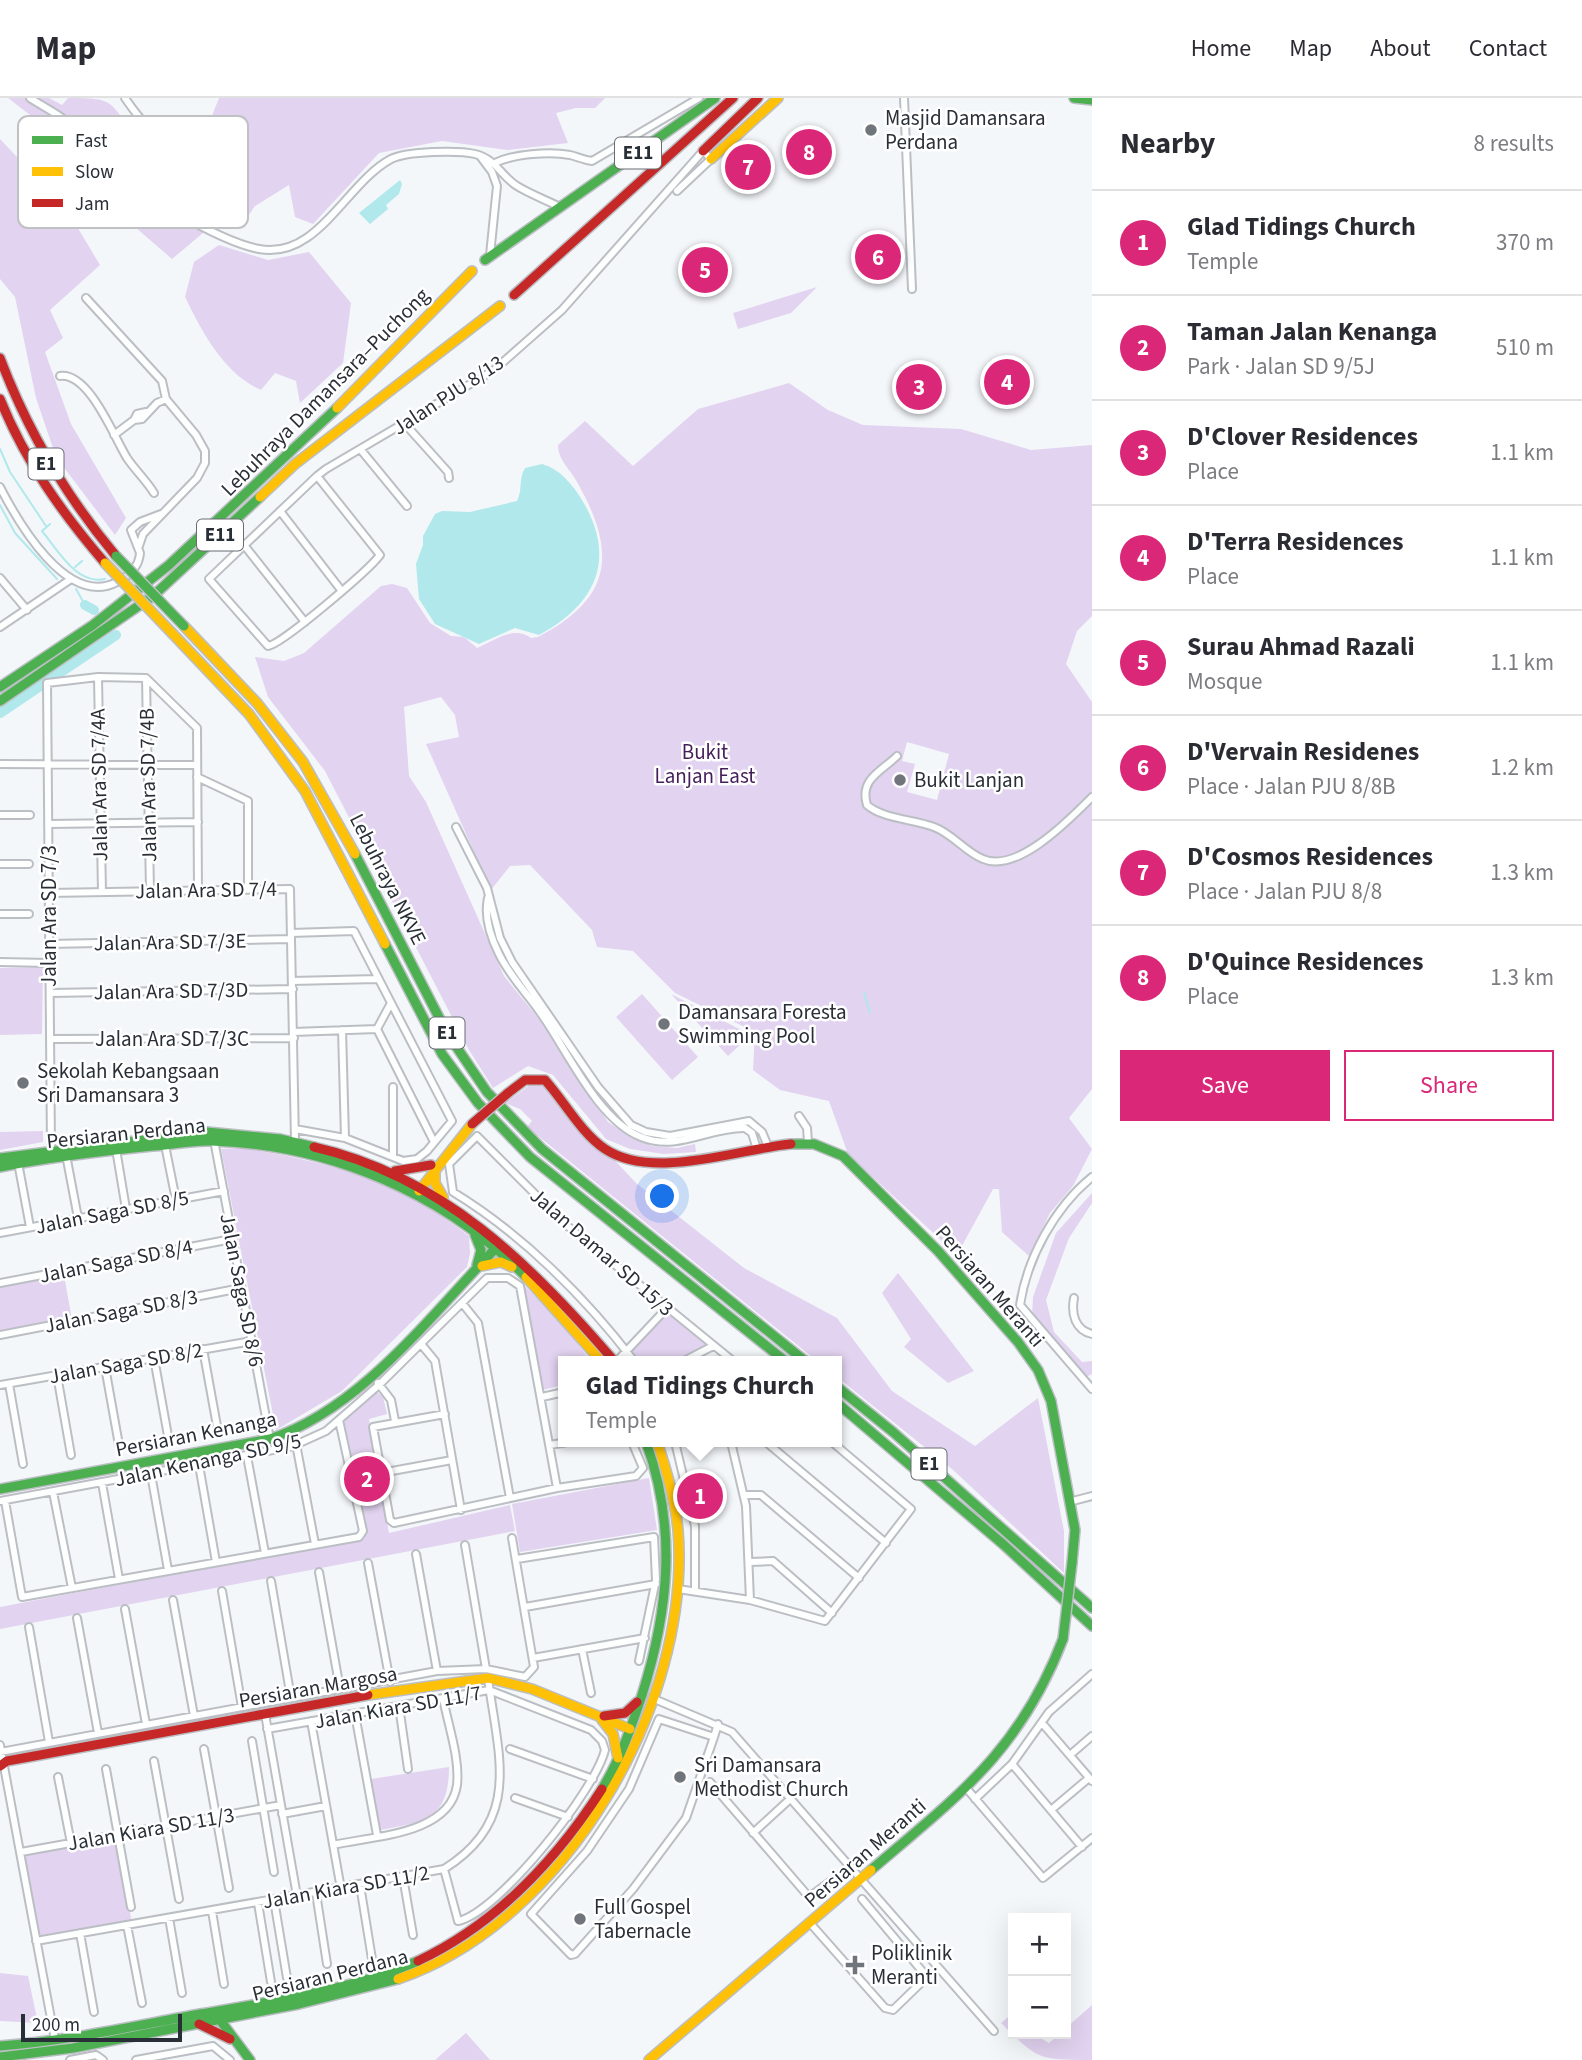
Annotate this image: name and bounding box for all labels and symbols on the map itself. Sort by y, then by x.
place label: Masjid Damansara Perdana [885,103,1046,157]
legend [18,116,248,228]
marker: Masjid Damansara Perdana [863,122,879,138]
pin: 8 [786,126,832,178]
text: Fast [75,128,108,155]
road number: E11 [615,138,661,168]
pin: 7 [725,141,771,193]
text: Slow [75,159,114,186]
text: Jam [75,191,109,218]
pin: 6 [855,231,901,283]
pin: 5 [682,244,728,296]
street label: Lebuhraya Damansara–Puchong [214,281,436,503]
street label: Jalan PJU 8/13 [386,348,510,442]
pin: 4 [984,356,1030,408]
pin: 3 [896,361,942,413]
road number: E1 [28,448,64,480]
road number: E11 [197,520,243,550]
street label: Jalan Ara SD 7/4A [83,708,115,862]
street label: Jalan Ara SD 7/4B [132,708,164,862]
park label: Bukit Lanjan East [655,737,755,791]
place label: Bukit Lanjan [914,765,1024,795]
marker: Bukit Lanjan [892,772,908,788]
street label: Lebuhraya NKVE [342,808,434,950]
street label: Jalan Ara SD 7/3 [34,845,64,987]
street label: Jalan Ara SD 7/4 [135,874,277,906]
street label: Jalan Ara SD 7/3E [93,926,247,958]
street label: Jalan Ara SD 7/3D [93,975,249,1007]
place label: Damansara Foresta Swimming Pool [678,997,847,1051]
marker: Damansara Foresta Swimming Pool [656,1016,672,1032]
road number: E1 [430,1018,464,1049]
street label: Jalan Ara SD 7/3C [95,1024,249,1054]
place label: Sekolah Kebangsaan Sri Damansara 3 [37,1056,219,1110]
marker: Sekolah Kebangsaan Sri Damansara 3 [15,1075,31,1091]
street label: Persiaran Perdana [45,1110,207,1156]
your location [645,1179,679,1213]
street label: Jalan Damar SD 15/3 [523,1181,681,1323]
street label: Jalan Saga SD 8/5 [33,1182,191,1242]
street label: Jalan Saga SD 8/6 [212,1211,272,1369]
street label: Persiaran Meranti [928,1218,1052,1354]
street label: Jalan Saga SD 8/4 [37,1231,195,1291]
street label: Jalan Saga SD 8/3 [42,1281,200,1341]
street label: Jalan Saga SD 8/2 [47,1335,205,1391]
street label: Persiaran Kenanga [113,1404,279,1464]
street label: Jalan Kenanga SD 9/5 [112,1426,304,1494]
road number: E1 [912,1448,946,1480]
pin: 2 [344,1453,390,1505]
pin: 1 [677,1470,723,1522]
street label: Persiaran Margosa [236,1658,400,1716]
street label: Jalan Kiara SD 11/7 [312,1678,484,1736]
place label: Sri Damansara Methodist Church [694,1750,849,1804]
marker: Sri Damansara Methodist Church [672,1769,688,1785]
street label: Persiaran Meranti [797,1791,933,1915]
street label: Jalan Kiara SD 11/3 [65,1800,237,1858]
street label: Jalan Kiara SD 11/2 [260,1858,432,1916]
place label: Full Gospel Tabernacle [594,1892,691,1946]
marker: Full Gospel Tabernacle [572,1911,588,1927]
place label: Poliklinik Meranti [871,1938,953,1992]
street label: Persiaran Perdana [249,1941,411,2009]
marker: Poliklinik Meranti [845,1955,865,1975]
scale bar [21,2011,182,2043]

